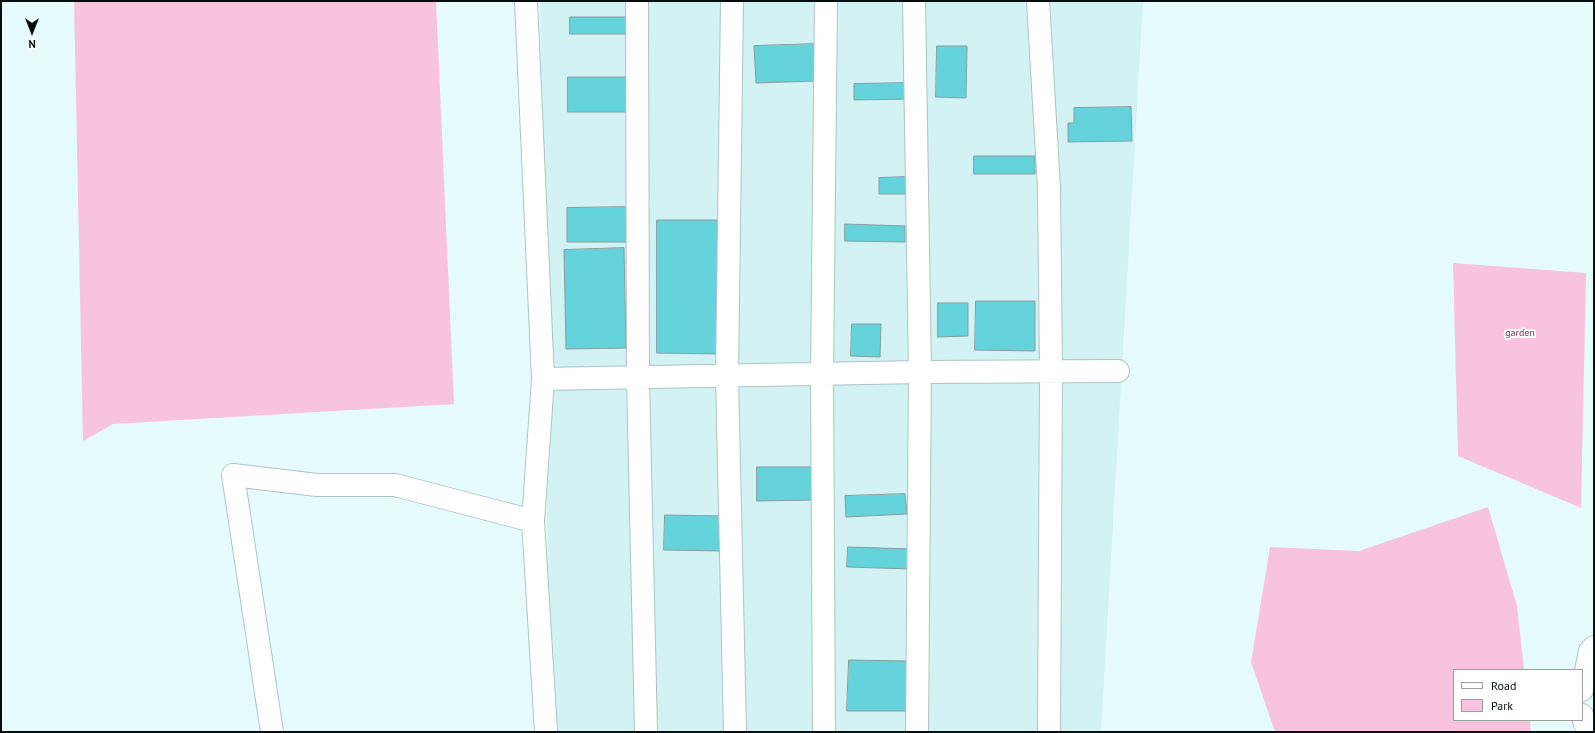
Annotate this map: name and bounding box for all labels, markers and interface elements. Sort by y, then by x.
north arrow [12,12,52,52]
text: N [28,37,36,51]
park label: garden [1505,327,1535,339]
legend [1453,669,1583,721]
text: Road [1491,678,1516,693]
text: Park [1491,698,1513,713]

